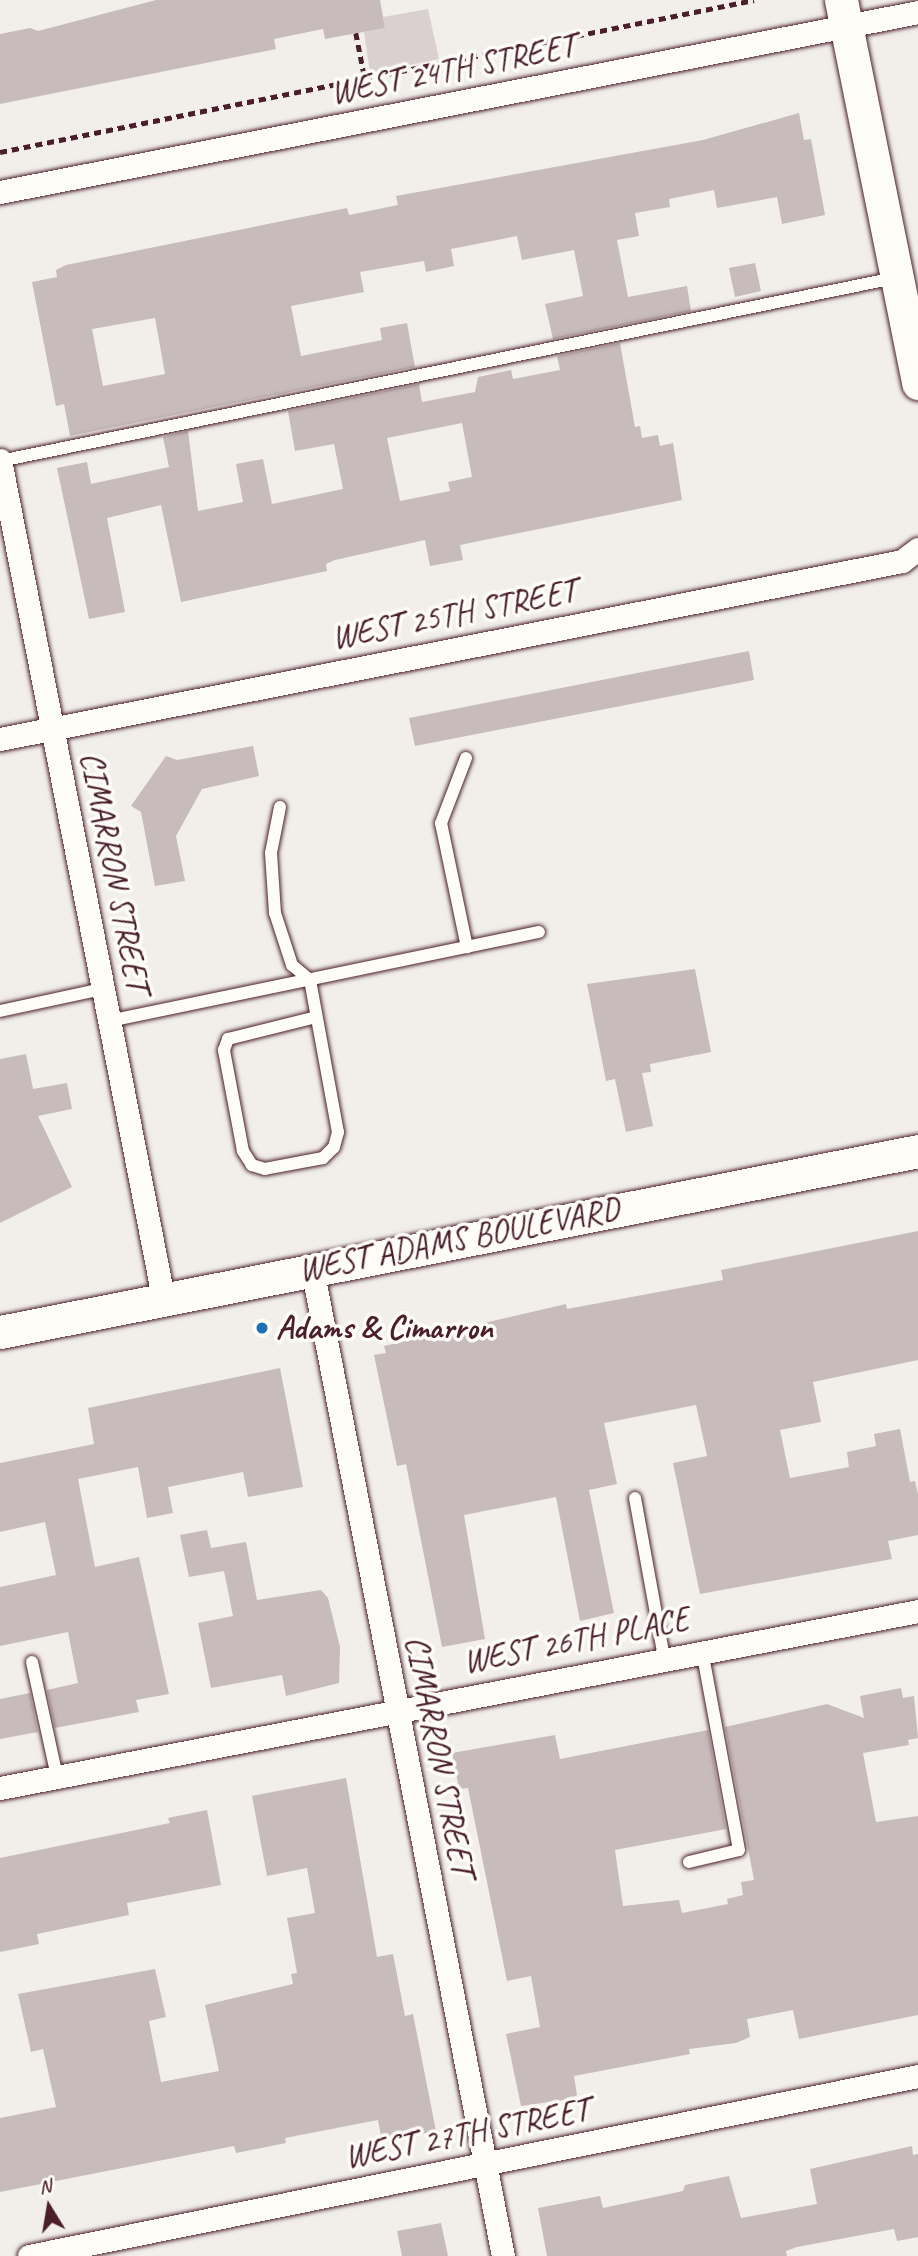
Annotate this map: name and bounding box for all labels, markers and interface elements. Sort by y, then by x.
street label: WEST 24TH STREET [327,27,579,113]
street label: WEST 25TH STREET [328,572,580,658]
street label: CIMARRON STREET [71,749,157,995]
street label: WEST ADAMS BOULEVARD [295,1189,623,1291]
place label: Adams & Cimarron [276,1308,493,1348]
marker: Adams & Cimarron [254,1320,270,1336]
street label: WEST 26TH PLACE [460,1600,692,1682]
street label: CIMARRON STREET [396,1633,482,1879]
street label: WEST 27TH STREET [341,2091,593,2177]
north arrow [14,2172,84,2242]
text: N [37,2173,53,2199]

